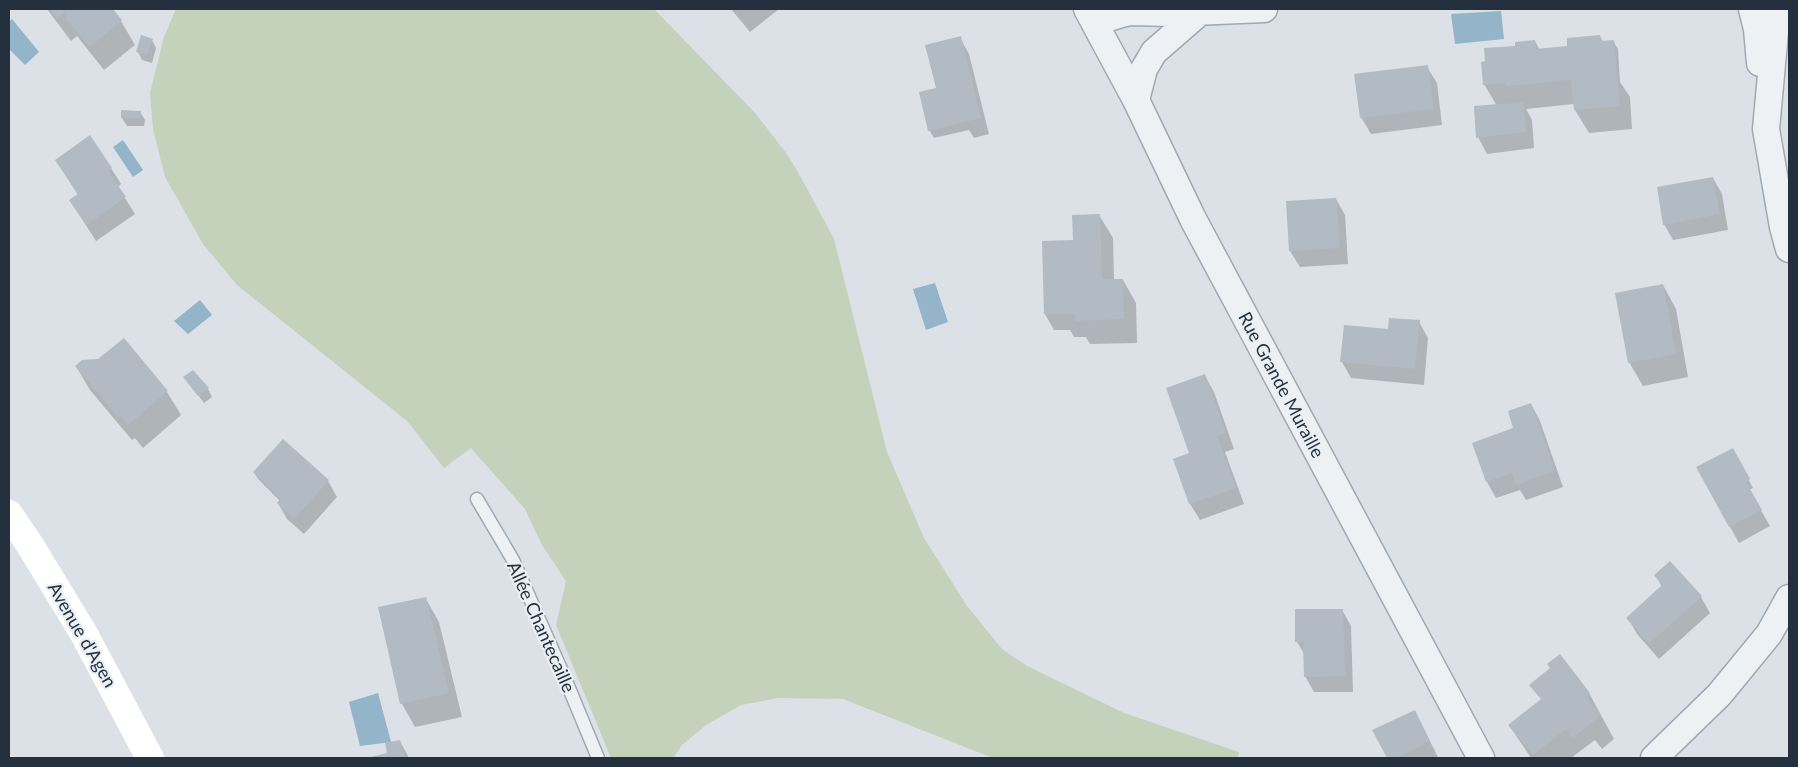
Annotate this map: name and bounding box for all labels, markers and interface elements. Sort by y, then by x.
street label: Rue Grande Muraille [1234,308,1330,461]
street label: Allée Chantecaille [503,558,581,695]
street label: Avenue d'Agen [44,578,122,691]

